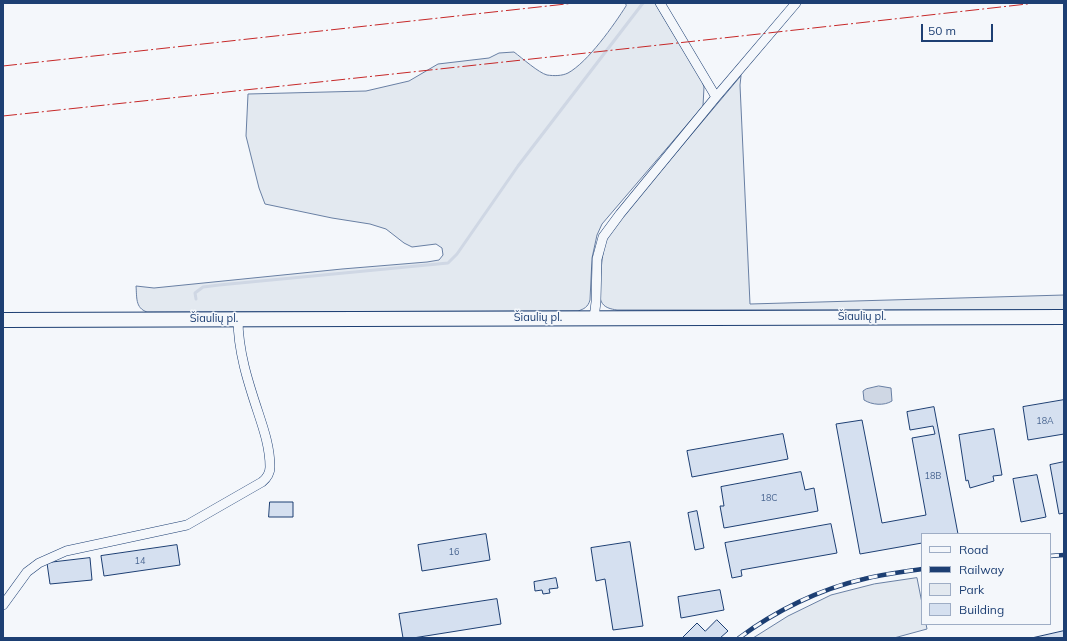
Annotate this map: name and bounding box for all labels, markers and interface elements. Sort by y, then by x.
scale bar [923,16,995,42]
text: 50 m [928,23,956,38]
street label: Šiaulių pl. [838,310,886,324]
street label: Šiaulių pl. [514,311,562,325]
street label: Šiaulių pl. [190,312,238,326]
house number: 18A [1036,416,1054,426]
house number: 18B [925,471,941,481]
house number: 18C [761,493,777,503]
legend [921,533,1051,625]
text: Road [959,542,988,557]
house number: 16 [449,547,459,557]
house number: 14 [135,556,145,566]
text: Railway [959,562,1004,577]
text: Park [959,582,984,597]
text: Building [959,602,1004,617]

